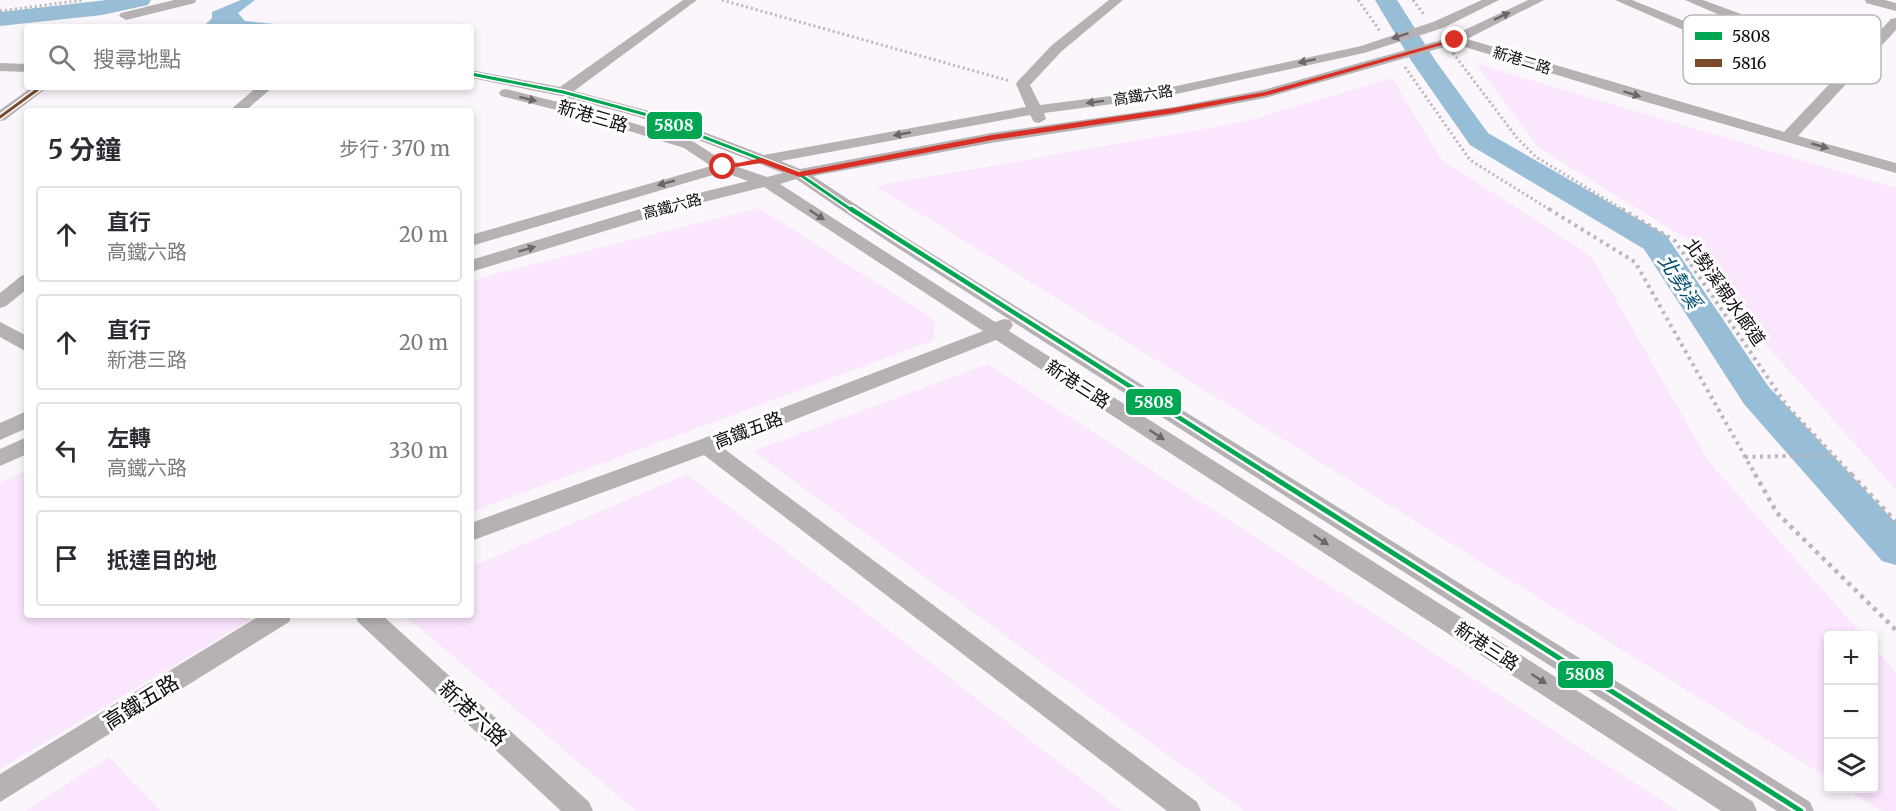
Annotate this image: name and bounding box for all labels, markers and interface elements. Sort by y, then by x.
one-way arrow [1494,12,1511,21]
legend [1683,15,1881,84]
search box [24,24,474,90]
route end [1441,26,1467,52]
text: 5808 [1732,26,1770,46]
one-way arrow [1391,32,1409,41]
icon: search [45,41,78,74]
street label: 新港二路 [1491,42,1553,78]
text: 搜尋地點 [93,45,181,73]
text: 5816 [1732,53,1767,73]
one-way arrow [1297,57,1316,67]
street label: 高鐵六路 [1112,81,1174,109]
one-way arrow [1623,90,1641,99]
one-way arrow [519,94,537,104]
street label: 新港三路 [555,95,631,137]
one-way arrow [1085,97,1104,106]
line badge: 5808 [646,111,703,140]
text: 5808 [654,115,694,135]
one-way arrow [893,130,912,139]
text: 5 分鐘 [48,133,121,166]
text: 步行 · 370 m [339,136,450,161]
one-way arrow [1811,142,1829,151]
route start [709,153,735,179]
one-way arrow [657,179,675,188]
street label: 高鐵六路 [641,189,703,223]
text: 直行 [107,208,151,236]
one-way arrow [809,209,825,220]
icon: ahead [50,218,83,251]
text: 20 m [399,222,448,247]
street label: 北勢溪親水廊道 [1679,234,1771,350]
text: 高鐵六路 [107,239,187,264]
one-way arrow [518,244,536,253]
water label: 北勢溪 [1653,249,1708,315]
text: 直行 [107,316,151,344]
icon: ahead [50,326,83,359]
text: 20 m [399,330,448,355]
text: 新港三路 [107,347,187,372]
street label: 新港三路 [1042,355,1114,413]
line badge: 5808 [1125,388,1182,416]
text: 5808 [1134,392,1174,412]
street label: 高鐵五路 [710,406,786,454]
text: 左轉 [107,424,151,452]
one-way arrow [1149,429,1165,440]
icon: left [50,434,83,467]
text: 330 m [389,438,448,463]
text: 高鐵六路 [107,455,187,480]
one-way arrow [1313,534,1329,545]
icon: arrive [50,542,83,575]
text: 抵達目的地 [107,546,217,574]
street label: 新港三路 [1451,617,1523,675]
map controls [1824,631,1878,793]
button: + [1824,631,1878,685]
line badge: 5808 [1557,660,1614,689]
text: 5808 [1565,664,1605,684]
street label: 高鐵五路 [98,668,184,736]
street label: 新港六路 [433,674,513,752]
one-way arrow [1530,674,1547,685]
button: − [1824,685,1878,739]
button: layers [1824,739,1878,793]

